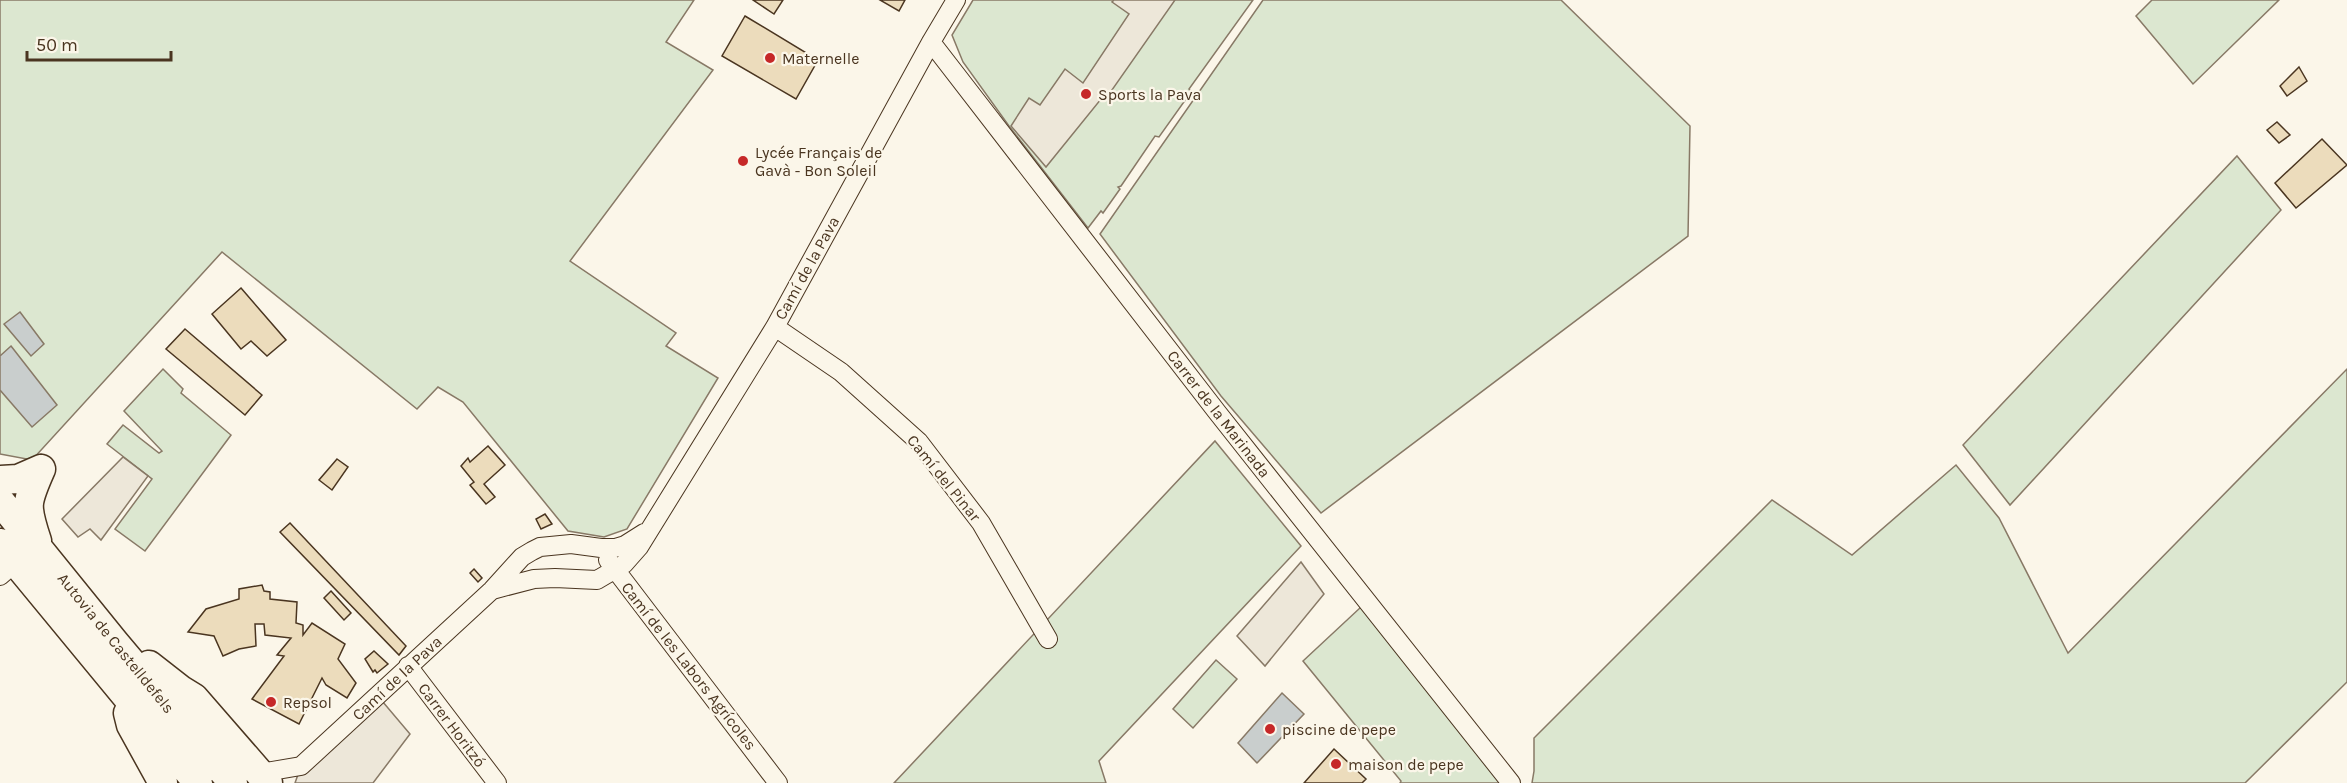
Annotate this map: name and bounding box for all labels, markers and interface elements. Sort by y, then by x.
scale bar [27,24,171,62]
text: 50 m [36,34,78,56]
place label: Maternelle [782,49,859,68]
marker: Maternelle [763,51,777,65]
place label: Sports la Pava [1098,85,1201,104]
marker: Sports la Pava [1079,87,1093,101]
place label: Lycée Français de Gavà - Bon Soleil [755,143,882,180]
marker: Lycée Français de Gavà - Bon Soleil [736,154,750,168]
street label: Camí de la Pava [771,213,843,323]
street label: Carrer de la Marinada [1163,347,1275,481]
street label: Camí del Pinar [903,431,985,525]
street label: Autovia de Castelldefels [54,569,178,717]
street label: Camí de les Labors Agrícoles [618,578,760,754]
street label: Camí de la Pava [348,632,446,724]
street label: Carrer Horitzó [414,679,490,771]
place label: Repsol [283,693,332,712]
marker: Repsol [264,695,278,709]
place label: piscine de pepe [1282,720,1396,739]
marker: piscine de pepe [1263,722,1277,736]
place label: maison de pepe [1348,755,1464,774]
marker: maison de pepe [1329,757,1343,771]

